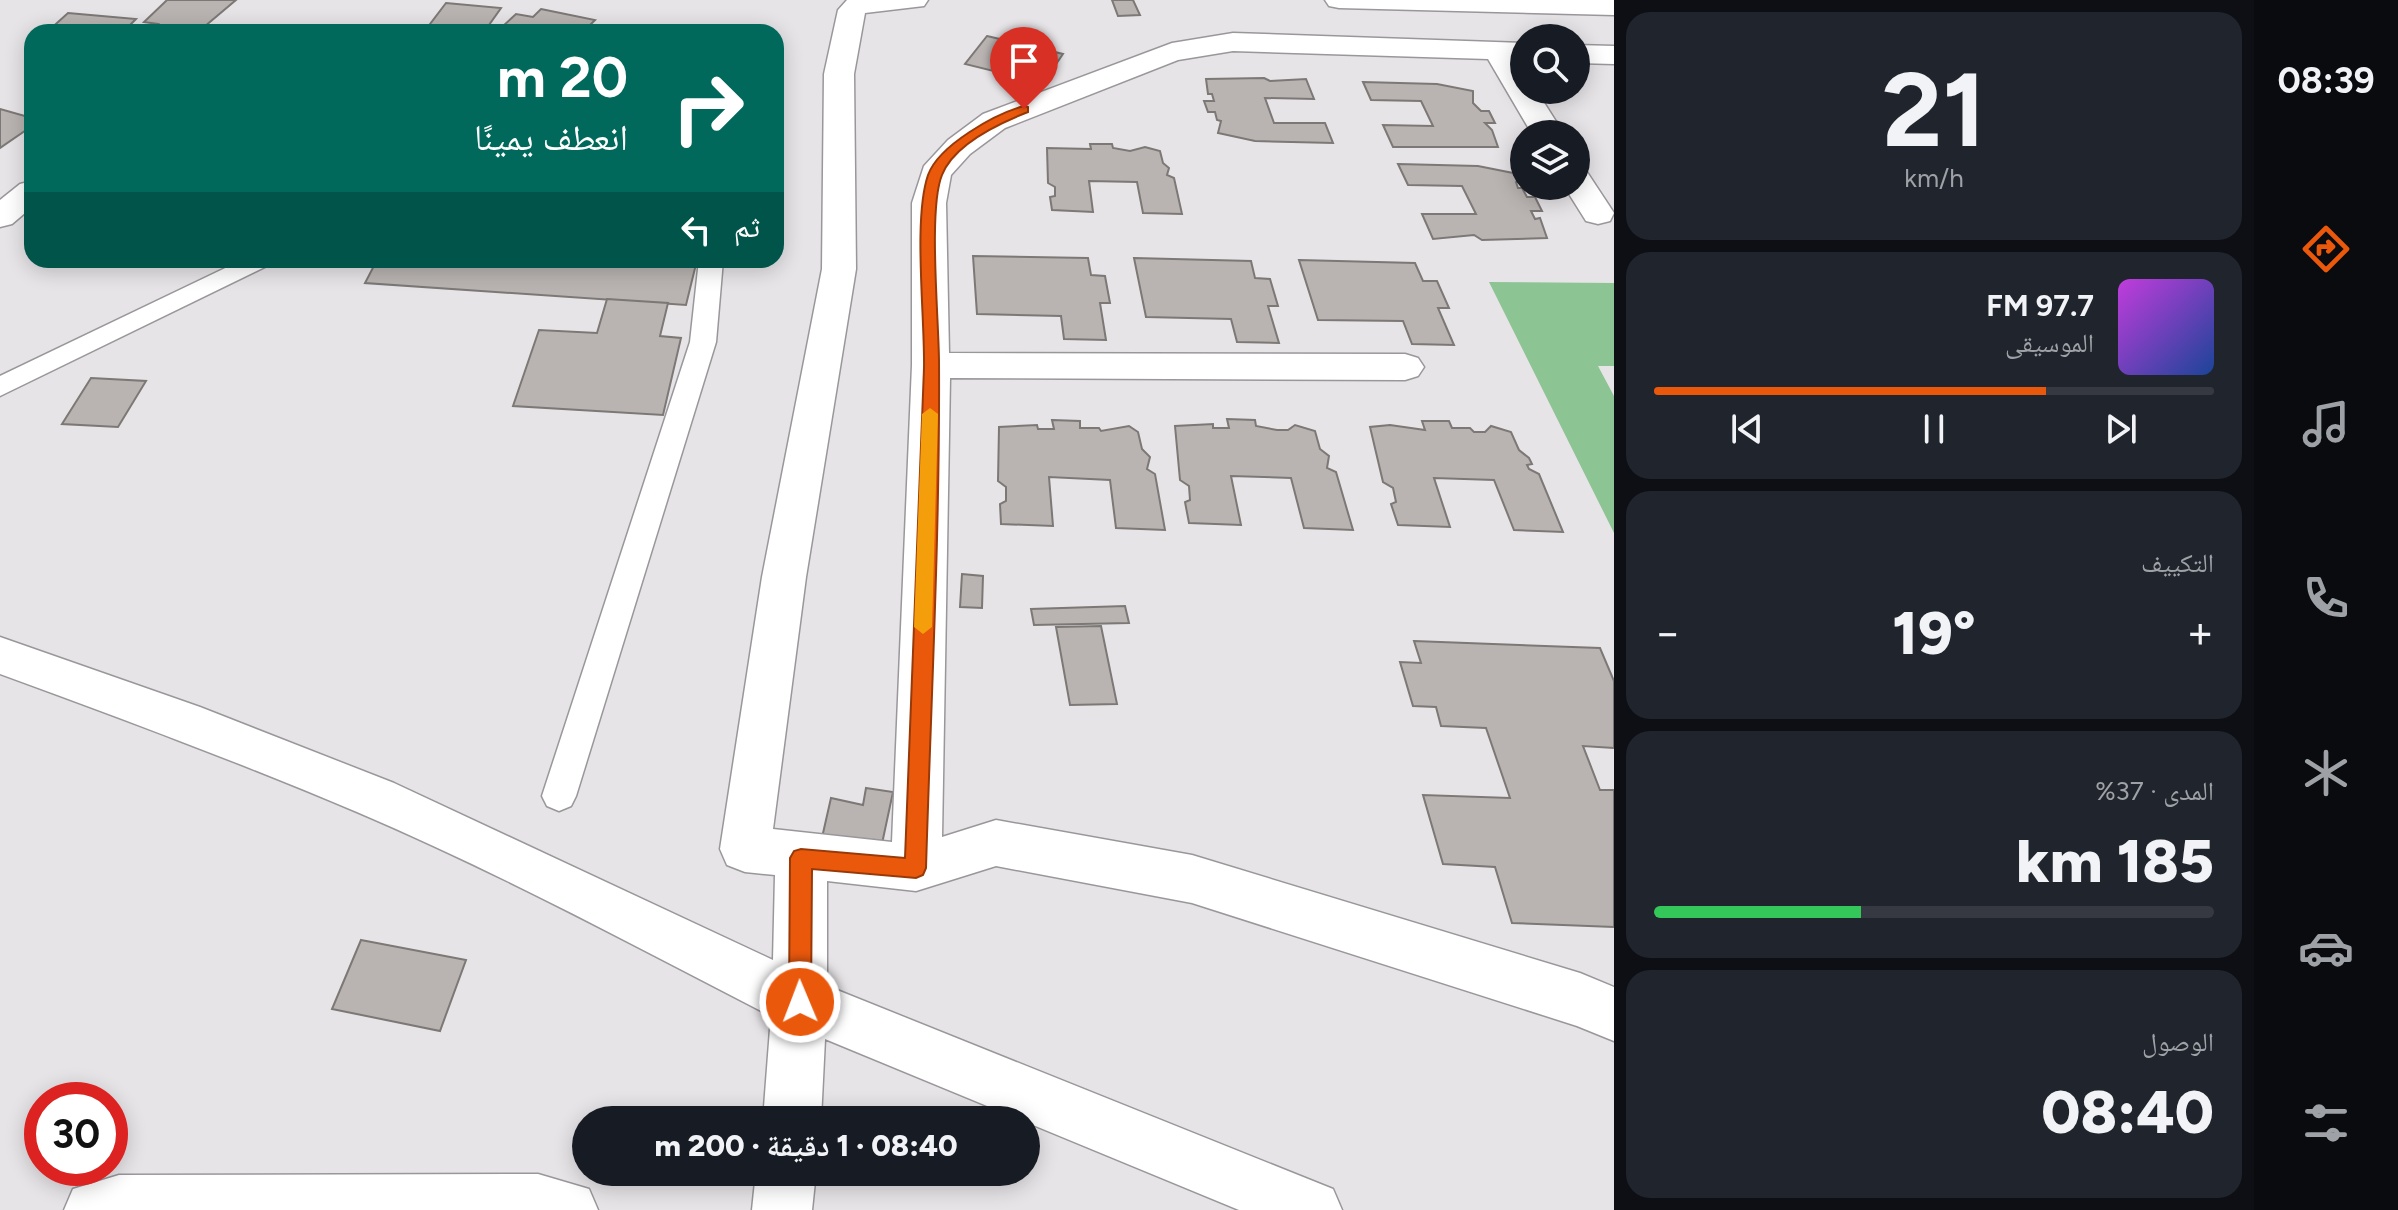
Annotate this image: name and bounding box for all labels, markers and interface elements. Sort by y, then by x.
map controls [1510,24,1590,200]
button: search [1510,24,1590,104]
pin [990,27,1058,109]
icon: arrive [1002,39,1046,83]
text: 20 m [497,44,628,111]
text: 21 [1882,47,1986,172]
icon: right [656,56,760,160]
text: 08:39 [2277,59,2375,102]
text: انعطف يمينًا [474,116,628,159]
button: layers [1510,120,1590,200]
text: km/h [1904,162,1964,194]
icon: left [674,208,718,252]
text: ثم [734,208,760,245]
icon: directions [2298,221,2354,277]
text: 97.7 FM [1986,287,2094,324]
text: الموسيقى [2005,327,2094,359]
icon: music [2298,396,2354,452]
icon: previous [1725,407,1769,451]
icon: pause [1912,407,1956,451]
icon: next [2099,407,2143,451]
text: التكييف [2141,547,2214,579]
icon: phone [2298,570,2354,626]
text: 19° [1892,597,1976,669]
text: − [1654,606,1681,659]
text: + [2187,606,2214,659]
icon: climate [2298,745,2354,801]
text: المدى · 37% [2095,775,2214,807]
text: 185 km [2016,825,2214,897]
icon: car [2298,920,2354,976]
position arrow [758,960,842,1044]
text: الوصول [2142,1026,2214,1058]
text: 08:40 [2041,1076,2214,1148]
speed limit sign: 30 [24,1082,128,1186]
icon: filters [2298,1095,2354,1151]
text: 08:40 · 1 دقيقة · 200 m [654,1127,958,1164]

